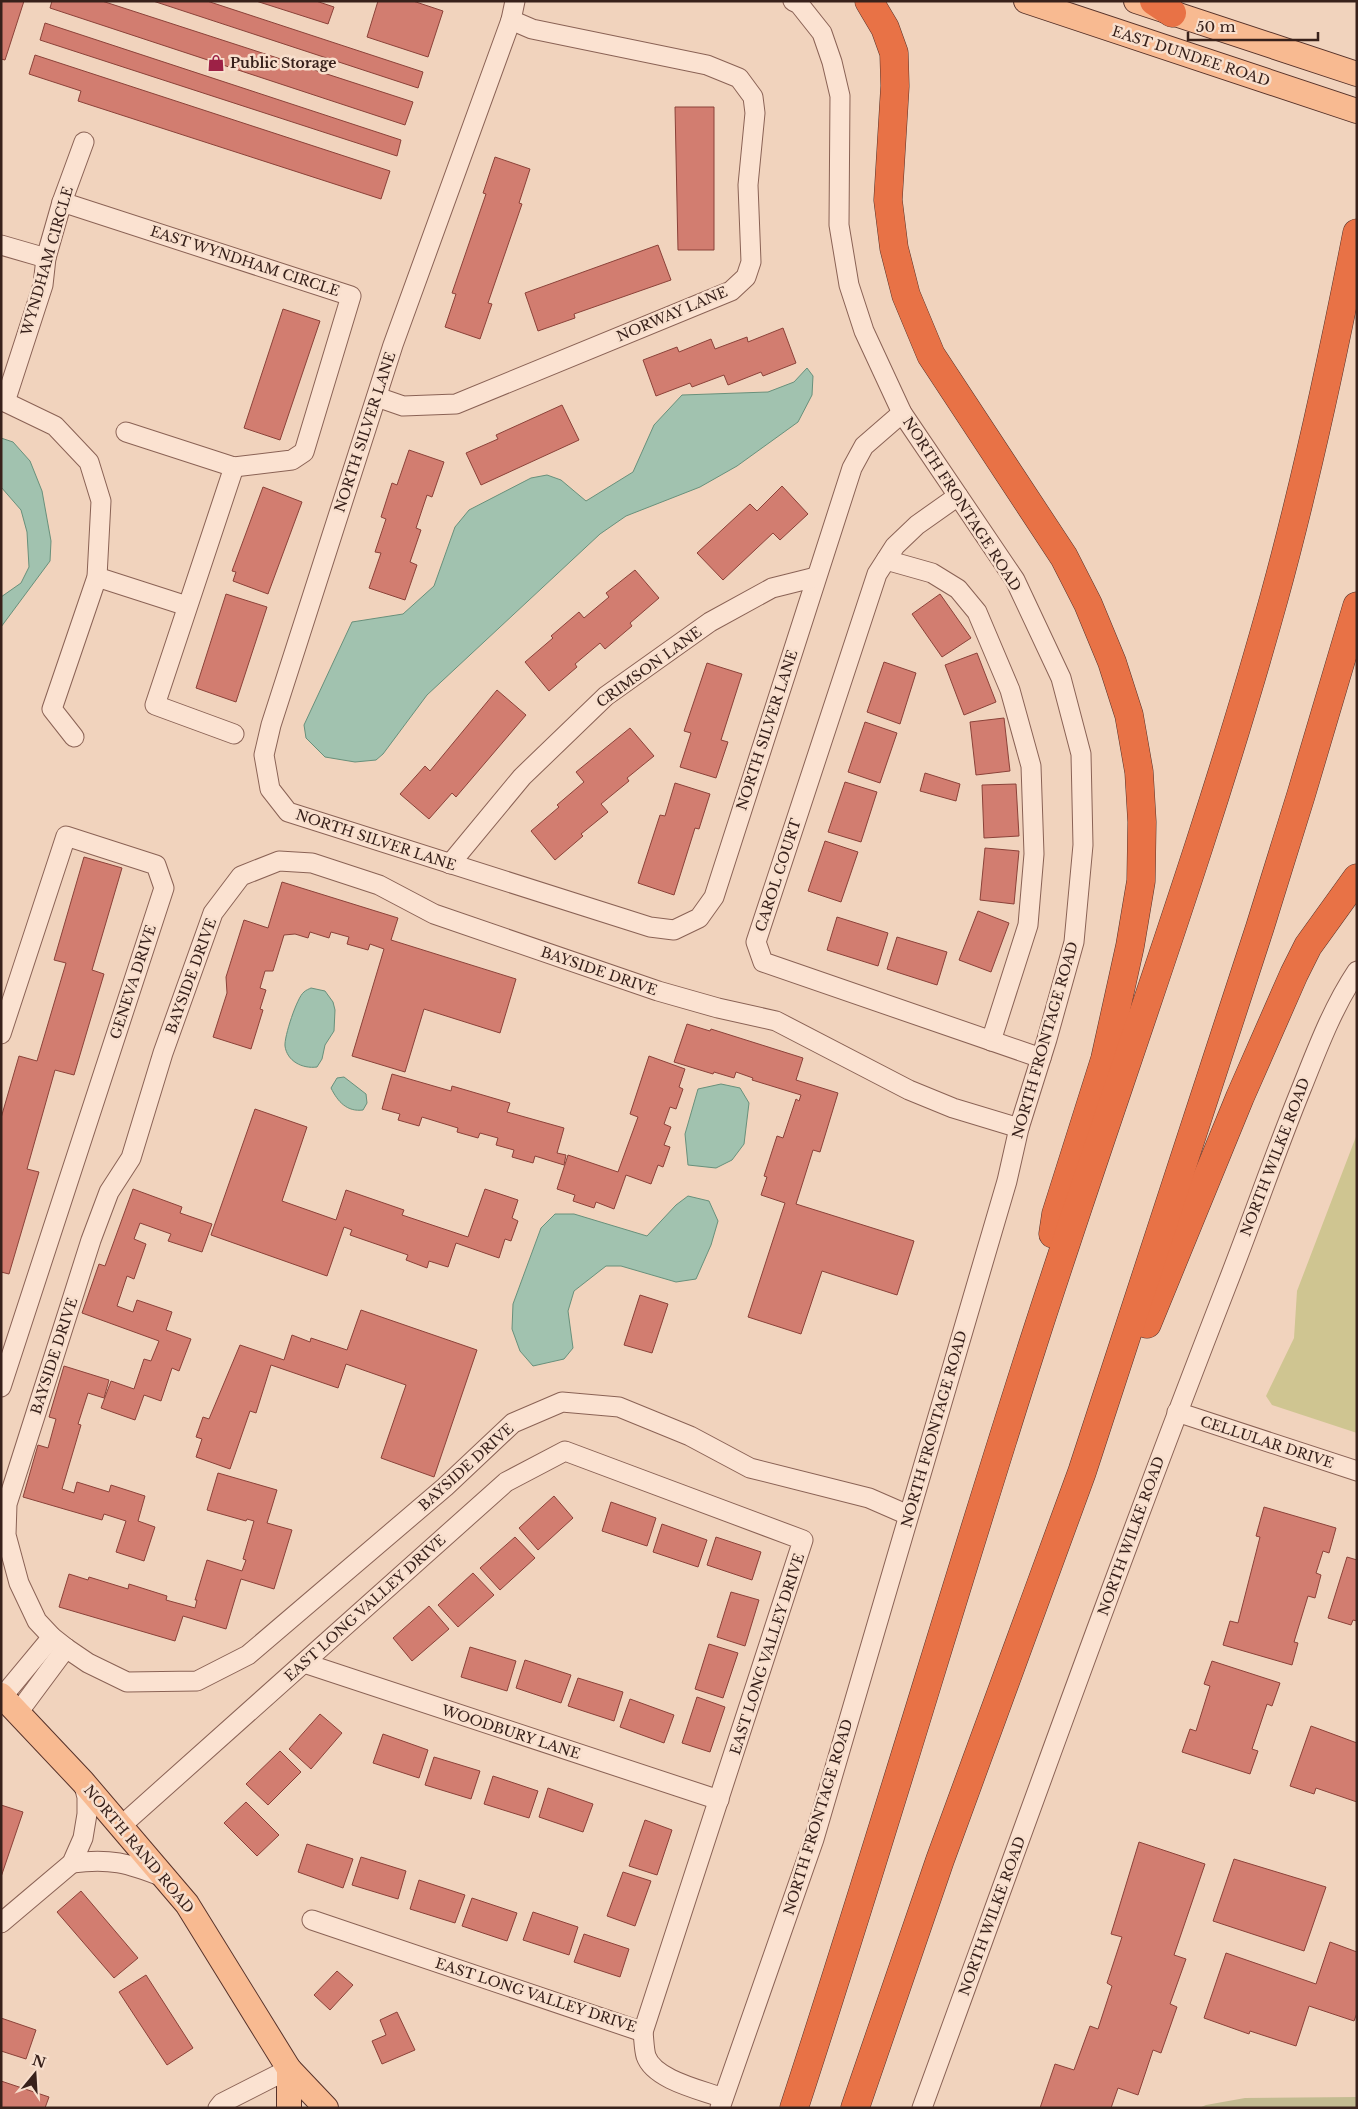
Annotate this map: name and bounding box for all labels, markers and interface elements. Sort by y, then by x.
scale bar [1188,10,1318,42]
text: 50 m [1196,17,1236,36]
street label: EAST DUNDEE ROAD [1110,22,1272,90]
shop icon: Public Storage [206,53,226,73]
place label: Public Storage [230,54,336,72]
street label: WYNDHAM CIRCLE [17,184,77,338]
street label: EAST WYNDHAM CIRCLE [148,222,342,300]
street label: NORWAY LANE [614,283,730,345]
street label: NORTH SILVER LANE [331,350,399,514]
street label: NORTH FRONTAGE ROAD [899,413,1025,595]
street label: CRIMSON LANE [593,623,705,711]
street label: NORTH SILVER LANE [733,648,801,812]
street label: NORTH SILVER LANE [294,806,458,874]
street label: CAROL COURT [751,816,805,934]
street label: BAYSIDE DRIVE [162,916,220,1036]
street label: GENEVA DRIVE [106,922,160,1042]
street label: NORTH FRONTAGE ROAD [1008,939,1082,1141]
street label: BAYSIDE DRIVE [538,943,660,999]
street label: NORTH WILKE ROAD [1236,1075,1314,1239]
street label: BAYSIDE DRIVE [27,1295,81,1417]
street label: NORTH FRONTAGE ROAD [897,1328,971,1530]
street label: CELLULAR DRIVE [1198,1412,1336,1472]
street label: BAYSIDE DRIVE [415,1420,517,1514]
street label: NORTH WILKE ROAD [1094,1454,1168,1618]
street label: EAST LONG VALLEY DRIVE [281,1531,449,1685]
street label: EAST LONG VALLEY DRIVE [726,1551,808,1757]
street label: WOODBURY LANE [438,1701,583,1763]
street label: NORTH FRONTAGE ROAD [780,1717,856,1917]
street label: NORTH RAND ROAD [80,1781,198,1917]
street label: NORTH WILKE ROAD [955,1834,1029,1998]
street label: EAST LONG VALLEY DRIVE [433,1954,639,2036]
north arrow [10,2049,60,2099]
text: N [30,2051,48,2072]

